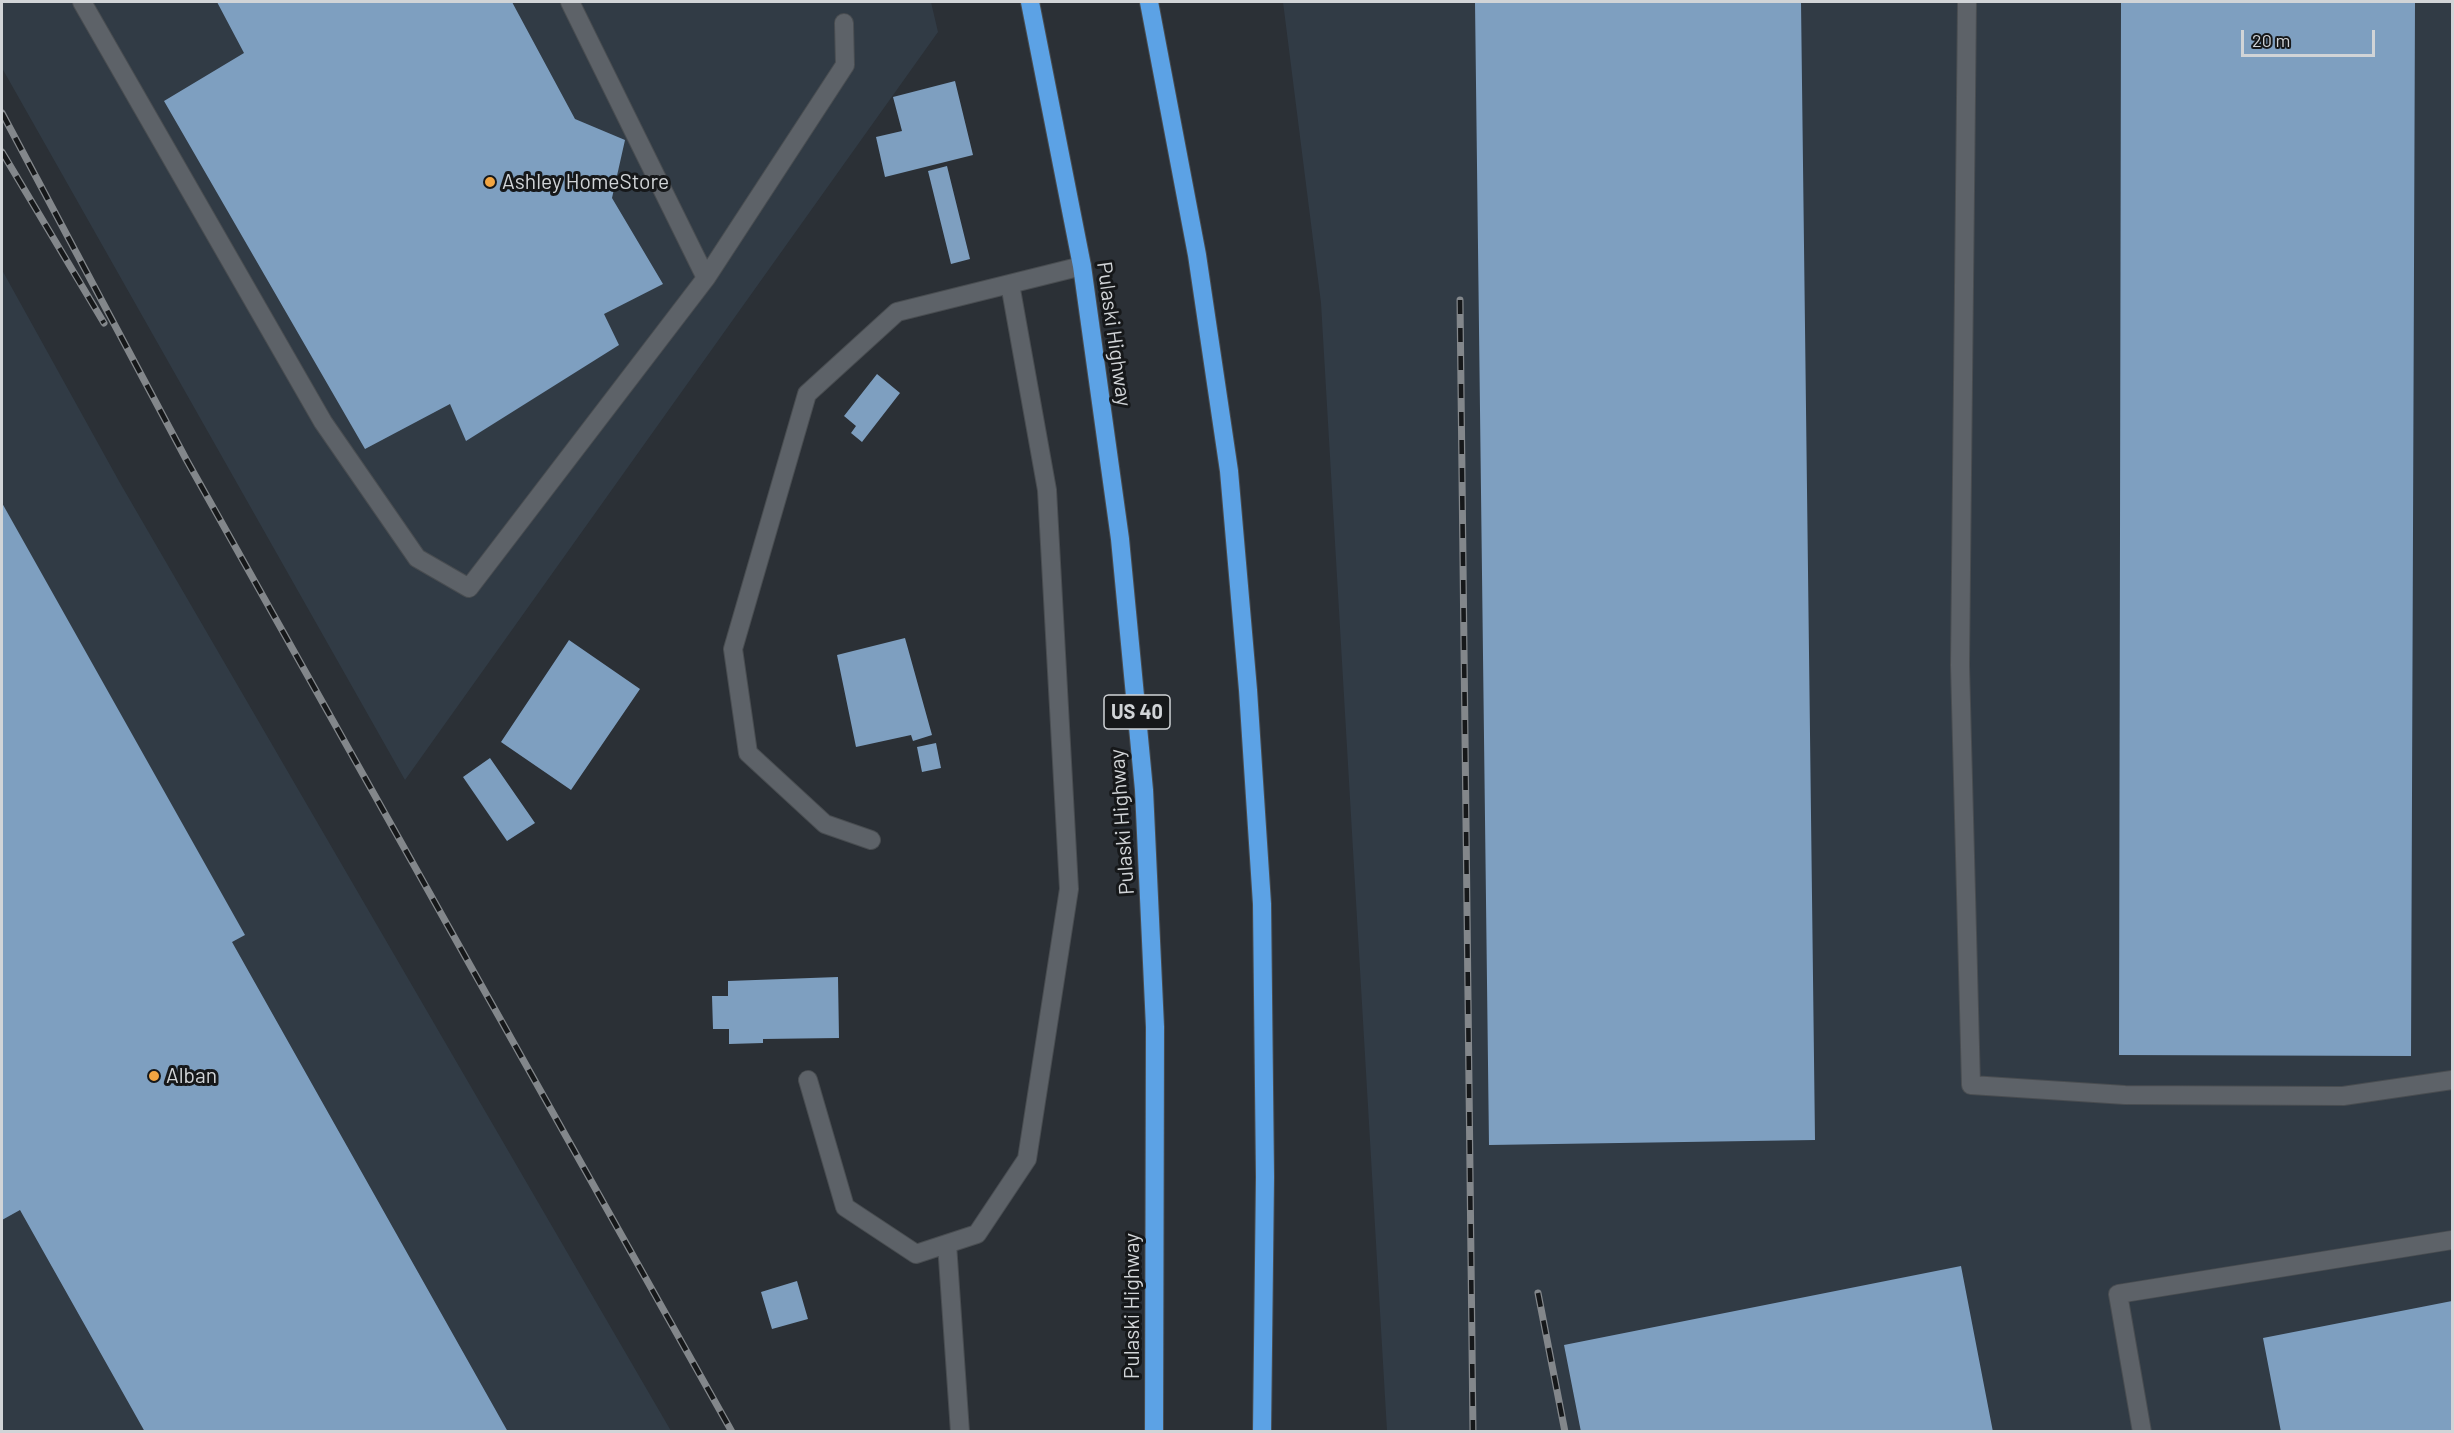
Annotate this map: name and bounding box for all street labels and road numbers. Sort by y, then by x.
street label: Pulaski Highway [1091,260,1137,408]
road number: US 40 [1104,695,1170,729]
street label: Pulaski Highway [1104,748,1140,896]
street label: Pulaski Highway [1119,1233,1145,1379]

